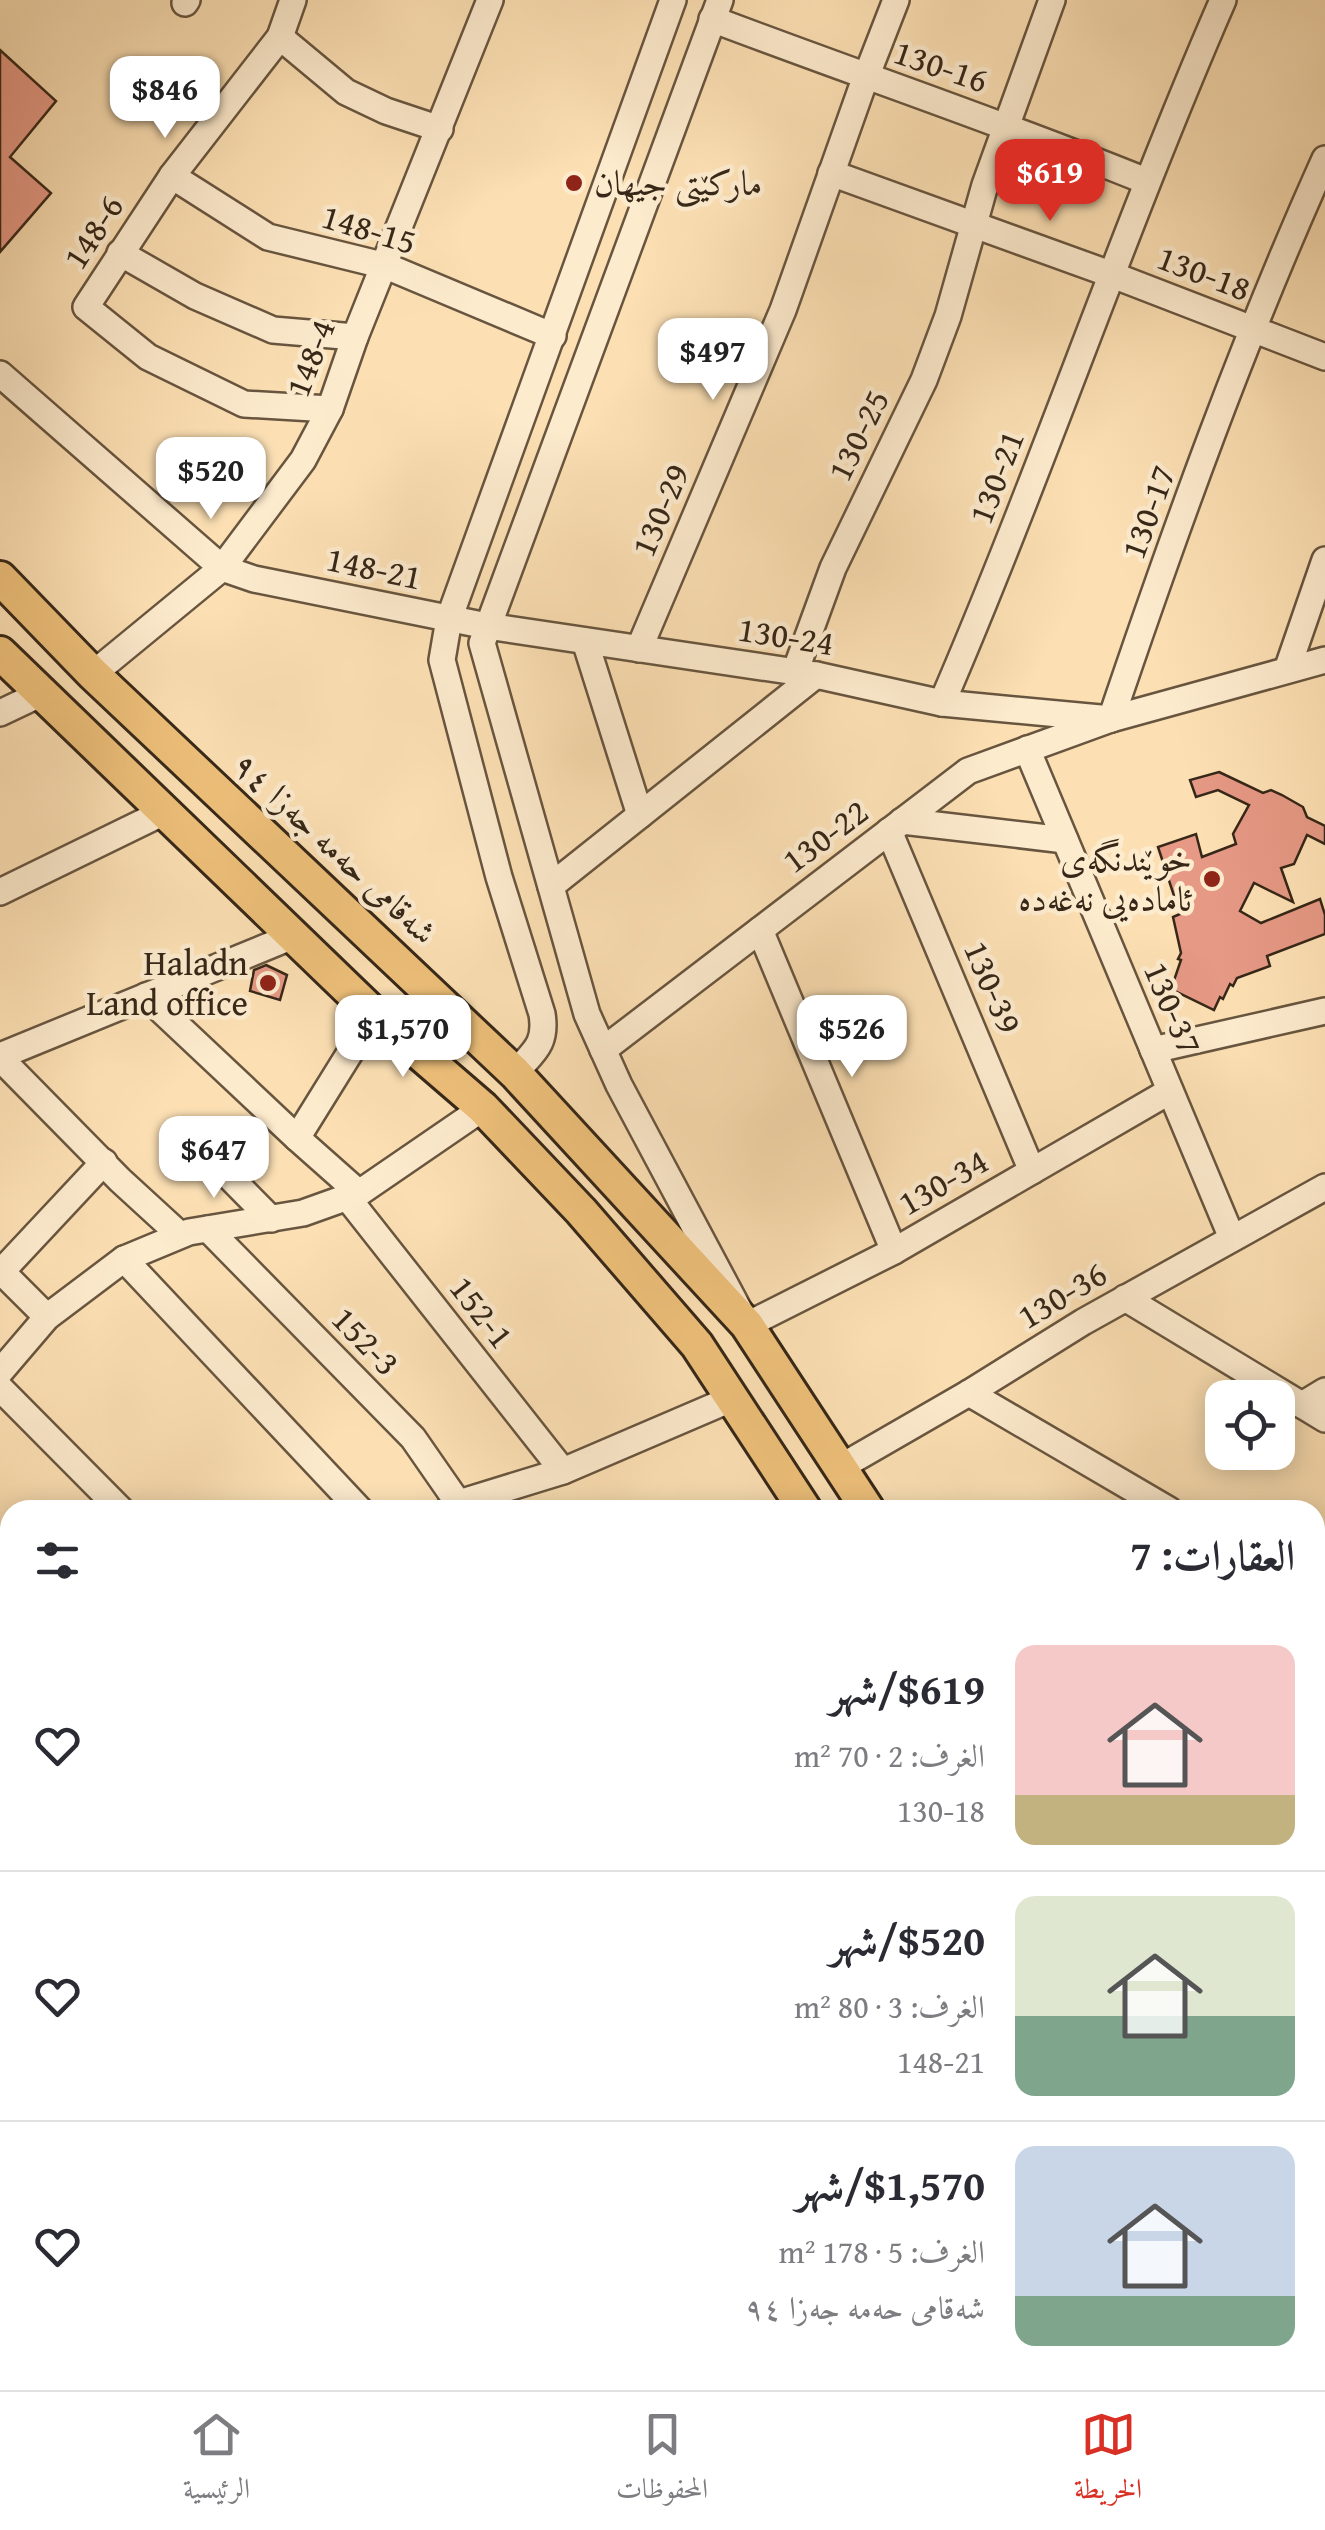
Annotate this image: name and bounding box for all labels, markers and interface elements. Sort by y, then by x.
street label: 130-16 [887,26,995,105]
pin: $846 [106,56,224,141]
text: $846 [132,65,198,112]
pin: $619 [991,139,1109,224]
text: $619 [1017,148,1083,195]
place label: ماركێتی جیھان [594,157,762,208]
marker: ماركێتی جیھان [563,172,585,194]
street label: 148-6 [50,185,136,279]
street label: 148-15 [316,190,423,267]
street label: 130-18 [1150,231,1258,314]
street label: 148-4 [271,312,348,404]
pin: $497 [654,318,772,403]
text: $497 [680,327,746,374]
street label: 130-25 [814,380,902,489]
street label: 130-21 [954,423,1037,531]
pin: $520 [152,437,270,522]
text: $520 [178,446,244,493]
street label: 130-29 [617,456,702,564]
street label: 130-17 [1107,458,1188,566]
street label: 148-21 [322,533,426,602]
street label: 130-24 [735,603,838,668]
street label: شەقامی حەمە جەزا ٩٤ [222,739,449,956]
street label: 130-22 [771,786,878,885]
place label: خوێندنگەی ئامادەیی نەغەدە [1018,833,1192,924]
marker: خوێندنگەی ئامادەیی نەغەدە [1201,868,1223,890]
street label: 130-39 [951,933,1036,1041]
place label: Haladn Land office [86,937,248,1028]
street label: 130-37 [1131,954,1216,1062]
marker: Haladn Land office [257,972,279,994]
pin: $1,570 [322,995,484,1080]
pin: $526 [793,995,911,1080]
text: $1,570 [357,1004,449,1051]
text: $526 [819,1004,885,1051]
pin: $647 [155,1116,273,1201]
text: $647 [181,1125,247,1172]
street label: 130-34 [888,1135,997,1228]
street label: 130-36 [1007,1248,1116,1341]
street label: 152-1 [438,1265,527,1359]
street label: 152-3 [320,1294,412,1387]
map controls [1205,1380,1295,1470]
button: locate [1205,1380,1295,1470]
text: العقارات: 7 [1130,1524,1295,1585]
icon: filters [30,1533,85,1588]
text: $619/شهر [830,1658,985,1719]
icon: home [1095,1685,1215,1805]
icon: heart [30,1718,85,1773]
text: الغرف: 2 · 70 m² [794,1732,985,1779]
text: 130-18 [897,1787,985,1834]
text: $520/شهر [830,1909,985,1970]
icon: home [1095,1936,1215,2056]
icon: heart [30,1969,85,2024]
text: الغرف: 3 · 80 m² [794,1983,985,2030]
text: 148-21 [897,2038,985,2085]
text: $1,570/شهر [796,2154,985,2215]
icon: home [1095,2186,1215,2306]
icon: heart [30,2219,85,2274]
text: الغرف: 5 · 178 m² [778,2228,985,2275]
text: شەقامی حەمە جەزا ٩٤ [744,2284,985,2331]
tab: الرئيسية [183,2407,250,2516]
tab: المحفوظات [616,2407,708,2516]
tab: الخريطة [1074,2407,1142,2516]

